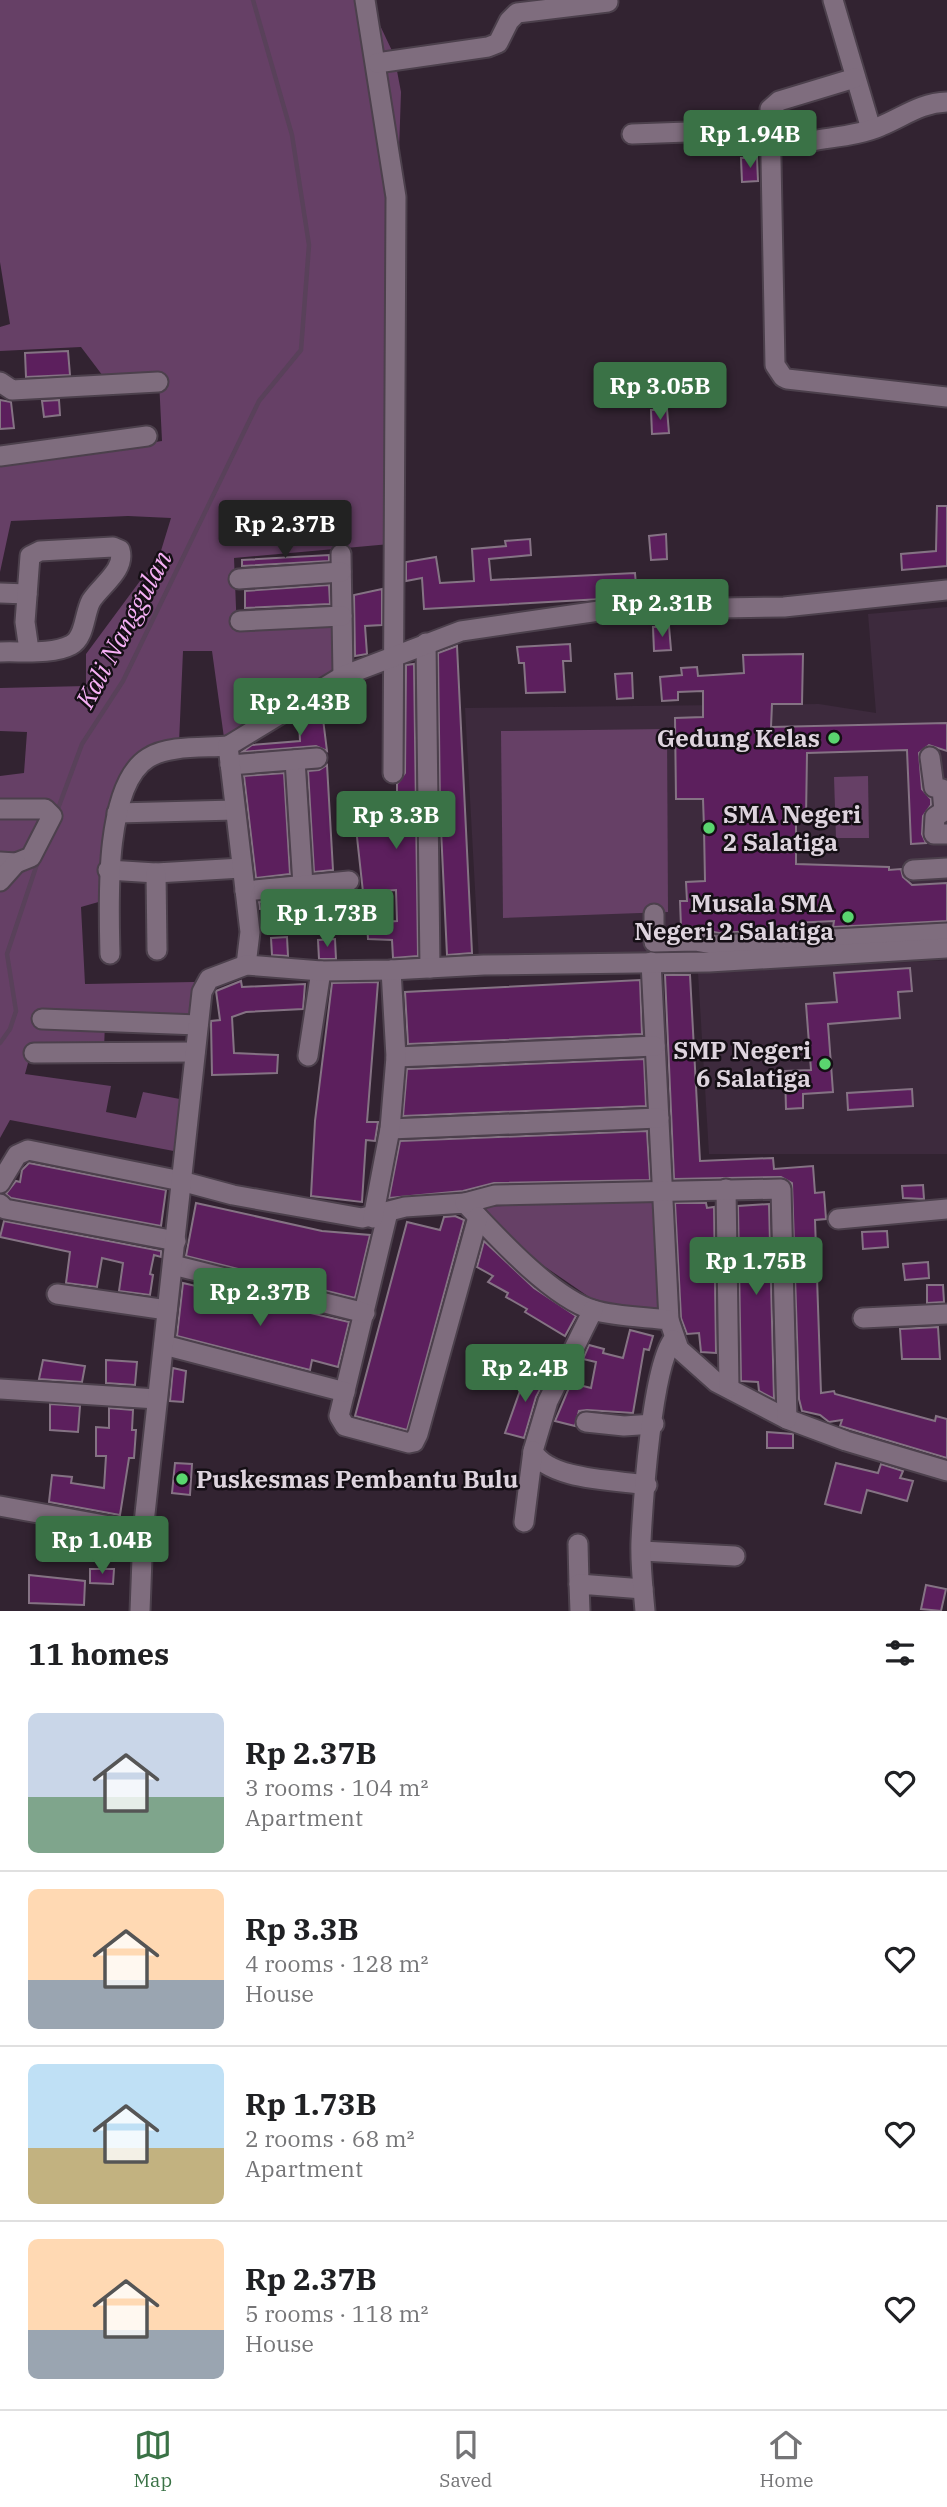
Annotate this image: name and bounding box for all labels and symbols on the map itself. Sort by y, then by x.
pin: Rp 1.94B [678,110,822,170]
pin: Rp 3.05B [588,362,732,422]
pin: Rp 2.37B [213,500,357,560]
water label: Kali Nanggulan [67,544,179,714]
pin: Rp 2.31B [590,580,734,639]
pin: Rp 2.43B [228,678,372,738]
place label: Gedung Kelas [657,722,820,754]
marker: Gedung Kelas [826,730,842,746]
pin: Rp 3.3B [331,792,461,851]
place label: SMA Negeri 2 Salatiga [723,798,861,858]
marker: SMA Negeri 2 Salatiga [701,820,717,836]
place label: Musala SMA Negeri 2 Salatiga [634,887,834,947]
pin: Rp 1.73B [255,890,399,949]
marker: Musala SMA Negeri 2 Salatiga [840,909,856,925]
place label: SMP Negeri 6 Salatiga [673,1034,811,1094]
marker: SMP Negeri 6 Salatiga [817,1056,833,1072]
pin: Rp 1.75B [684,1238,828,1297]
pin: Rp 2.37B [188,1268,332,1328]
pin: Rp 2.4B [460,1344,590,1404]
place label: Puskesmas Pembantu Bulu [196,1463,518,1495]
marker: Puskesmas Pembantu Bulu [174,1471,190,1487]
pin: Rp 1.04B [30,1516,174,1576]

